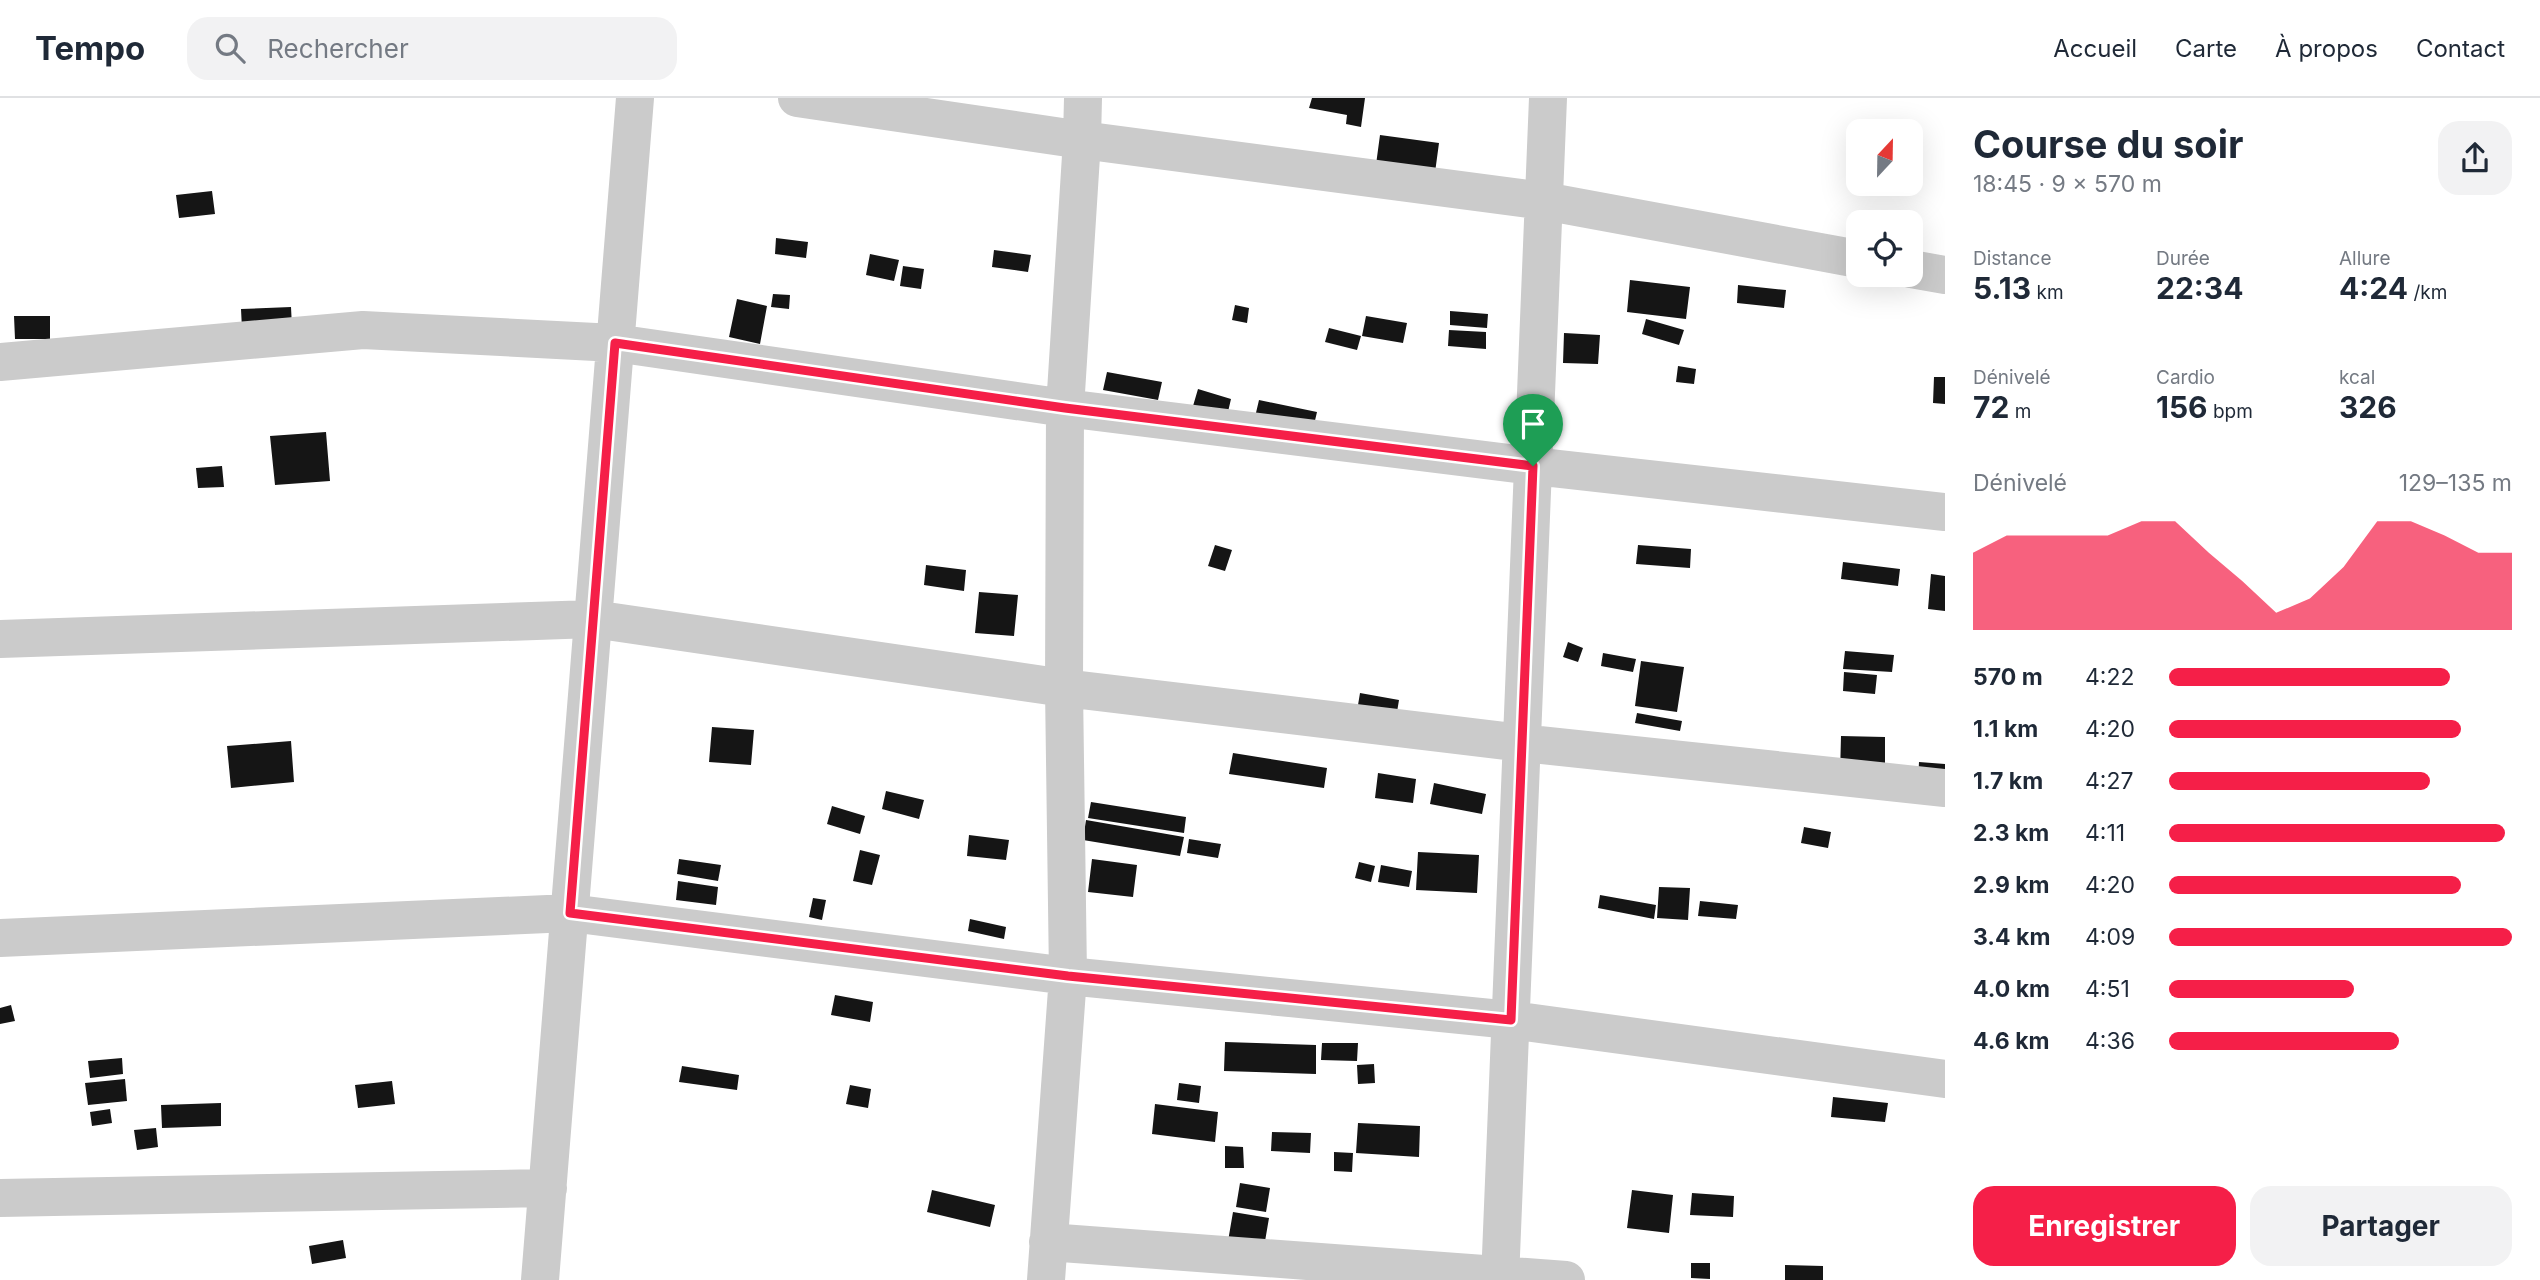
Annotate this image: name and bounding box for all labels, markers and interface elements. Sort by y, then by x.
search box [187,17,677,80]
text: Tempo [35,28,145,68]
icon: search [211,29,249,67]
text: Rechercher [267,33,409,64]
text: Accueil [2053,34,2137,63]
text: Carte [2175,34,2237,63]
text: À propos [2275,34,2378,63]
text: Contact [2416,34,2505,63]
north arrow [1846,119,1923,196]
map controls [1846,119,1923,287]
text: Course du soir [1973,121,2243,167]
button: share [2438,121,2512,195]
text: 18:45 · 9 × 570 m [1973,170,2162,198]
button: locate [1846,210,1923,287]
text: Distance [1973,247,2051,270]
text: Durée [2156,247,2210,270]
text: Allure [2339,247,2390,270]
text: 5.13 [1973,270,2031,306]
text: 22:34 [2156,270,2243,306]
text: 4:24 [2339,270,2408,306]
text: km [2031,281,2064,304]
text: /km [2408,281,2447,304]
text: Dénivelé [1973,366,2051,389]
text: Cardio [2156,366,2215,389]
text: kcal [2339,366,2375,389]
text: 72 [1973,389,2009,425]
text: 156 [2156,389,2208,425]
text: 326 [2339,389,2397,425]
pin [1503,394,1563,466]
text: m [2009,400,2031,423]
text: bpm [2208,400,2253,423]
icon: arrive [1514,405,1552,443]
text: Dénivelé [1973,469,2067,497]
text: 129–135 m [2399,469,2512,497]
text: 570 m [1973,663,2043,691]
text: 4:22 [2085,663,2135,691]
text: 1.1 km [1973,715,2038,743]
text: 4:20 [2085,715,2135,743]
text: 1.7 km [1973,767,2043,795]
text: 4:27 [2085,767,2134,795]
text: 2.3 km [1973,819,2049,847]
text: 4:11 [2085,819,2125,847]
text: 2.9 km [1973,871,2050,899]
text: 4:20 [2085,871,2135,899]
text: 3.4 km [1973,923,2050,951]
text: 4:09 [2085,923,2135,951]
text: 4.0 km [1973,975,2050,1003]
text: 4:51 [2085,975,2130,1003]
text: 4.6 km [1973,1027,2050,1055]
text: 4:36 [2085,1027,2135,1055]
button: Enregistrer [1973,1186,2236,1266]
button: Partager [2250,1186,2512,1266]

